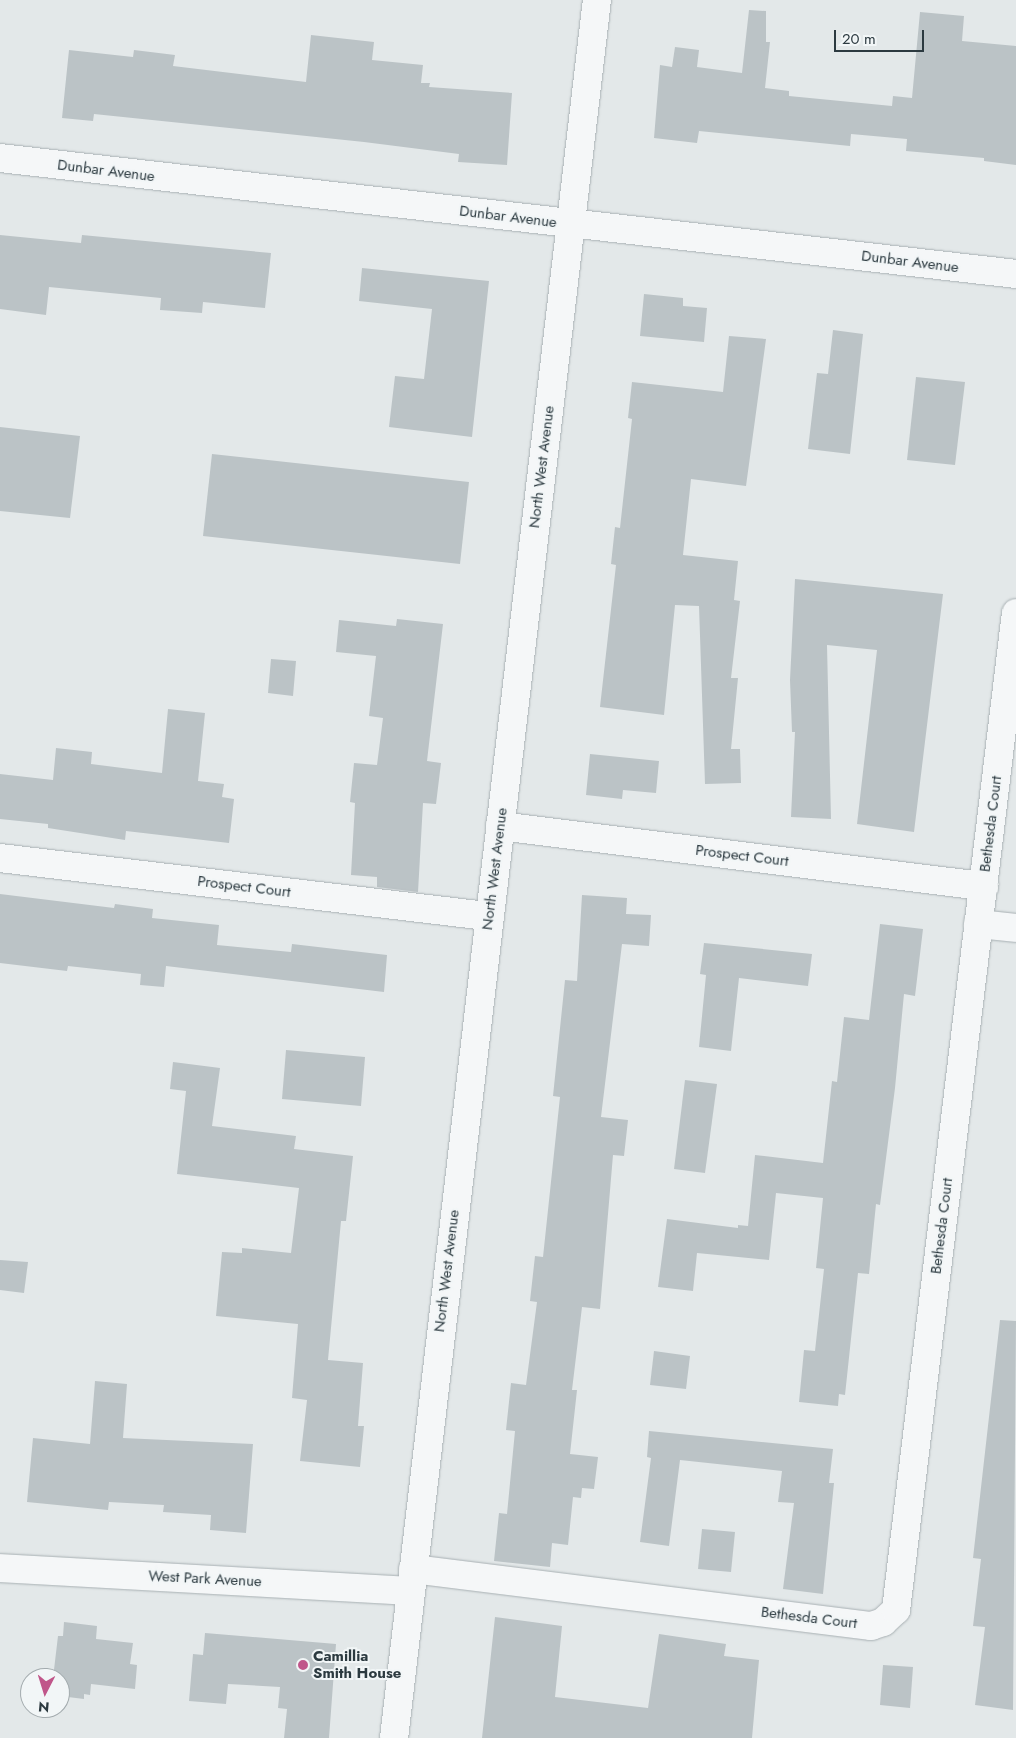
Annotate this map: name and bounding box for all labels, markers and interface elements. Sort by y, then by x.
scale bar [836,20,926,52]
text: 20 m [842,28,876,50]
street label: Dunbar Avenue [56,156,156,186]
street label: Dunbar Avenue [458,202,558,232]
street label: Dunbar Avenue [860,247,960,277]
street label: North West Avenue [526,405,558,529]
street label: Bethesda Court [976,775,1006,873]
street label: North West Avenue [479,807,511,931]
street label: Prospect Court [694,841,790,871]
street label: Prospect Court [196,872,292,902]
street label: Bethesda Court [927,1177,957,1275]
street label: North West Avenue [431,1209,463,1333]
street label: West Park Avenue [148,1567,262,1591]
street label: Bethesda Court [760,1603,858,1633]
place label: Camillia Smith House [313,1647,401,1682]
marker: Camillia Smith House [297,1659,309,1671]
north arrow [20,1668,70,1718]
text: N [37,1697,50,1717]

